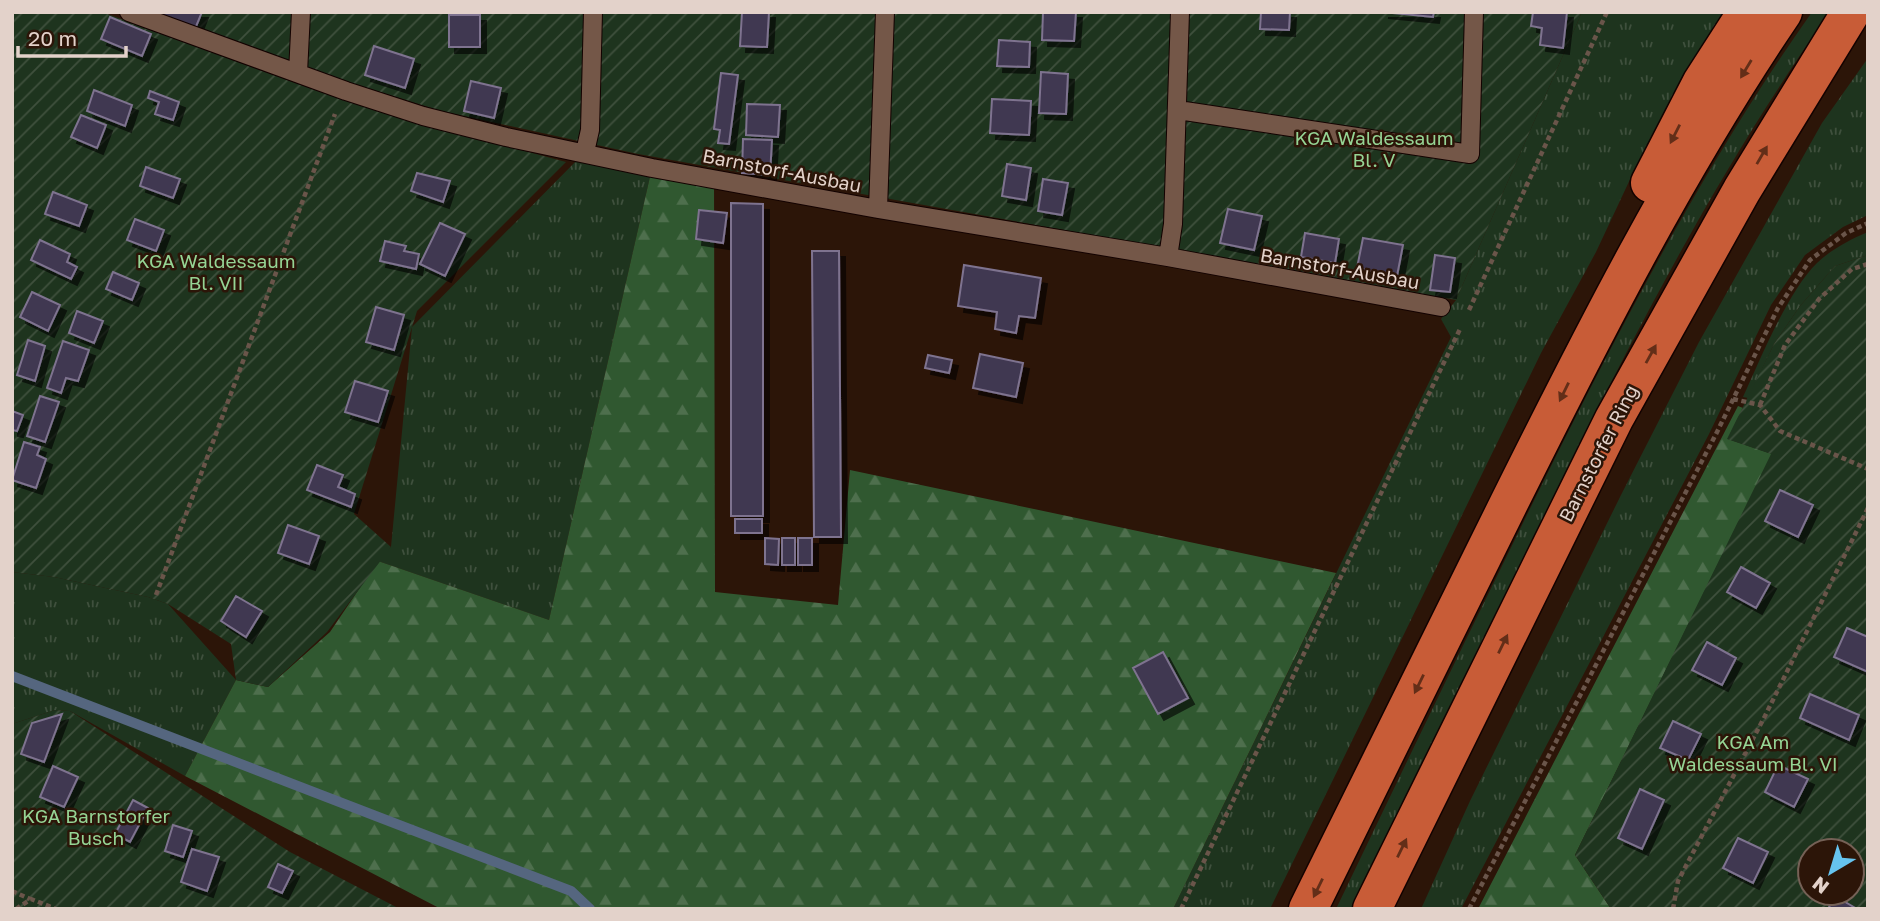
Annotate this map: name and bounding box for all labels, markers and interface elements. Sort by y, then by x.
scale bar [18,14,126,58]
text: 20 m [28,25,77,51]
one-way arrow [1739,60,1752,79]
one-way arrow [1669,124,1681,144]
park label: KGA Waldessaum Bl. V [1294,126,1454,171]
street label: Barnstorf-Ausbau [701,143,863,197]
one-way arrow [1756,146,1768,165]
street label: Barnstorf-Ausbau [1259,243,1421,293]
park label: KGA Waldessaum Bl. VII [136,249,296,294]
one-way arrow [1645,344,1657,363]
street label: Barnstorfer Ring [1554,381,1642,525]
one-way arrow [1558,382,1569,402]
one-way arrow [1497,634,1509,654]
one-way arrow [1414,674,1425,694]
park label: KGA Am Waldessaum Bl. VI [1668,730,1838,775]
park label: KGA Barnstorfer Busch [22,804,170,849]
north arrow [1796,837,1866,907]
one-way arrow [1397,838,1408,858]
text: N [1807,872,1833,899]
one-way arrow [1313,878,1324,898]

